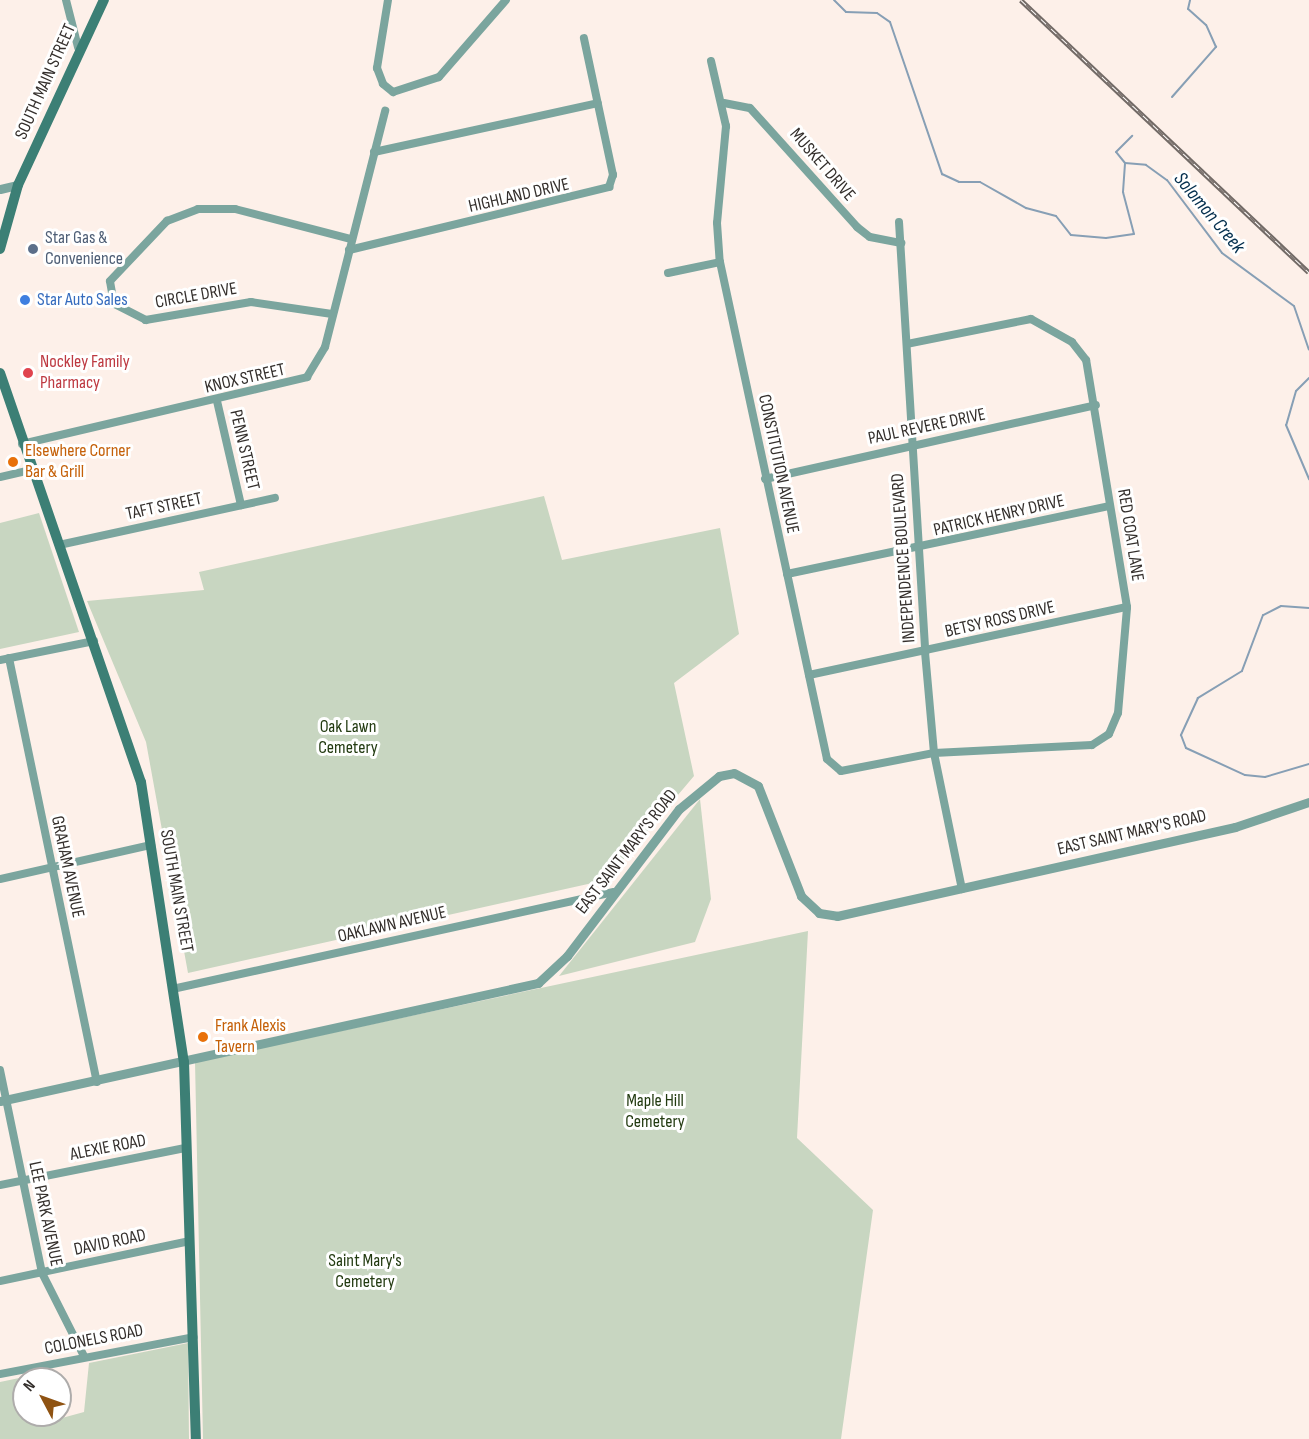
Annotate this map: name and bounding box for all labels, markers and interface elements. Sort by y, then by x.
street label: SOUTH MAIN STREET [11,21,81,143]
street label: MUSKET DRIVE [785,124,859,206]
water label: Solomon Creek [1168,168,1250,258]
street label: HIGHLAND DRIVE [467,174,571,218]
place label: Star Gas & Convenience [45,228,123,270]
marker: Star Gas & Convenience [26,242,40,256]
street label: CIRCLE DRIVE [153,278,239,314]
place label: Star Auto Sales [37,289,128,311]
marker: Star Auto Sales [18,293,32,307]
place label: Nockley Family Pharmacy [40,352,130,394]
street label: KNOX STREET [203,359,287,399]
marker: Nockley Family Pharmacy [21,366,35,380]
street label: CONSTITUTION AVENUE [753,393,803,535]
street label: PAUL REVERE DRIVE [866,404,988,450]
street label: PENN STREET [224,408,264,492]
place label: Elsewhere Corner Bar & Grill [25,441,131,484]
marker: Elsewhere Corner Bar & Grill [6,455,20,469]
street label: INDEPENDENCE BOULEVARD [887,472,921,644]
street label: RED COAT LANE [1112,487,1148,583]
street label: TAFT STREET [124,488,204,526]
street label: PATRICK HENRY DRIVE [931,490,1067,542]
street label: BETSY ROSS DRIVE [943,597,1057,643]
park label: Oak Lawn Cemetery [318,717,378,760]
street label: EAST SAINT MARY'S ROAD [572,785,682,919]
street label: EAST SAINT MARY'S ROAD [1056,805,1208,861]
street label: GRAHAM AVENUE [46,814,88,920]
street label: SOUTH MAIN STREET [155,828,197,954]
street label: OAKLAWN AVENUE [336,902,448,948]
place label: Frank Alexis Tavern [215,1016,286,1058]
marker: Frank Alexis Tavern [196,1030,210,1044]
park label: Maple Hill Cemetery [625,1091,685,1134]
street label: ALEXIE ROAD [68,1130,148,1166]
street label: LEE PARK AVENUE [23,1160,67,1268]
street label: DAVID ROAD [72,1225,148,1261]
park label: Saint Mary's Cemetery [328,1251,402,1294]
street label: COLONELS ROAD [43,1320,145,1360]
north arrow [12,1367,72,1427]
text: N [20,1377,40,1396]

